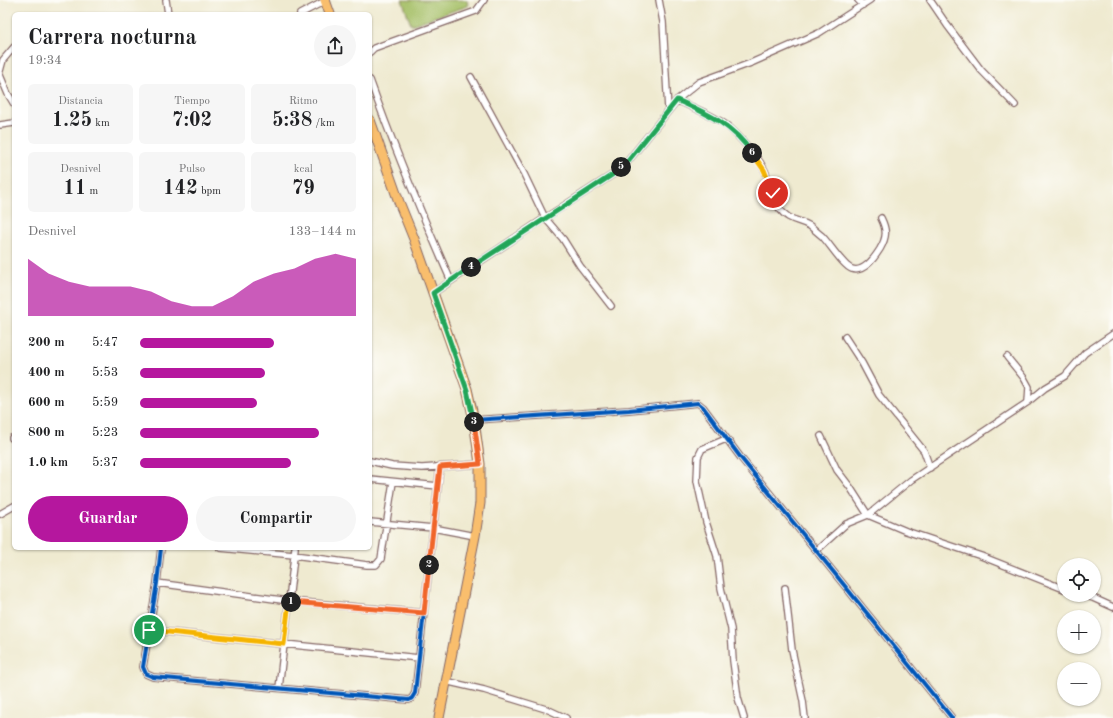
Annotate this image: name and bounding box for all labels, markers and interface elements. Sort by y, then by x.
button: share [314,25,356,67]
text: Carrera nocturna [28,27,197,49]
text: 19:34 [28,54,62,67]
text: Distancia [58,96,103,107]
text: Tiempo [174,96,210,107]
text: Ritmo [289,96,318,107]
text: 1.25 [52,111,92,131]
text: 7:02 [172,111,212,131]
text: 5:38 [272,111,312,131]
text: km [92,118,110,129]
text: /km [312,118,335,129]
pin: 6 [742,143,762,163]
text: 6 [749,147,755,158]
pin: 5 [611,157,631,177]
text: 5 [618,161,624,172]
text: Desnivel [60,164,101,175]
text: Pulso [179,164,205,175]
text: kcal [294,164,313,175]
pin [756,176,790,210]
text: 11 [63,179,86,199]
text: 142 [163,179,198,199]
text: 79 [292,179,315,199]
icon: check [762,182,784,204]
text: m [86,186,98,197]
text: bpm [198,186,221,197]
text: Desnivel [28,225,76,238]
text: 133–144 m [289,225,356,238]
pin: 4 [461,257,481,277]
text: 4 [468,261,474,272]
text: 200 m [28,336,65,349]
text: 5:47 [92,336,118,349]
text: 400 m [28,366,65,379]
text: 5:53 [92,366,118,379]
text: 600 m [28,396,65,409]
text: 5:59 [92,396,118,409]
pin: 3 [464,412,484,432]
text: 3 [471,416,477,427]
text: 800 m [28,426,65,439]
text: 5:23 [92,426,118,439]
text: 1.0 km [28,456,68,469]
text: 5:37 [92,456,118,469]
button: Guardar [28,496,188,542]
button: Compartir [196,496,356,542]
pin: 2 [419,555,439,575]
map controls [1057,558,1101,706]
button: locate [1057,558,1101,602]
text: 2 [426,559,432,570]
pin: 1 [281,592,301,612]
text: 1 [288,596,294,607]
button: + [1057,610,1101,654]
pin [132,613,166,647]
icon: arrive [138,619,160,641]
button: − [1057,662,1101,706]

